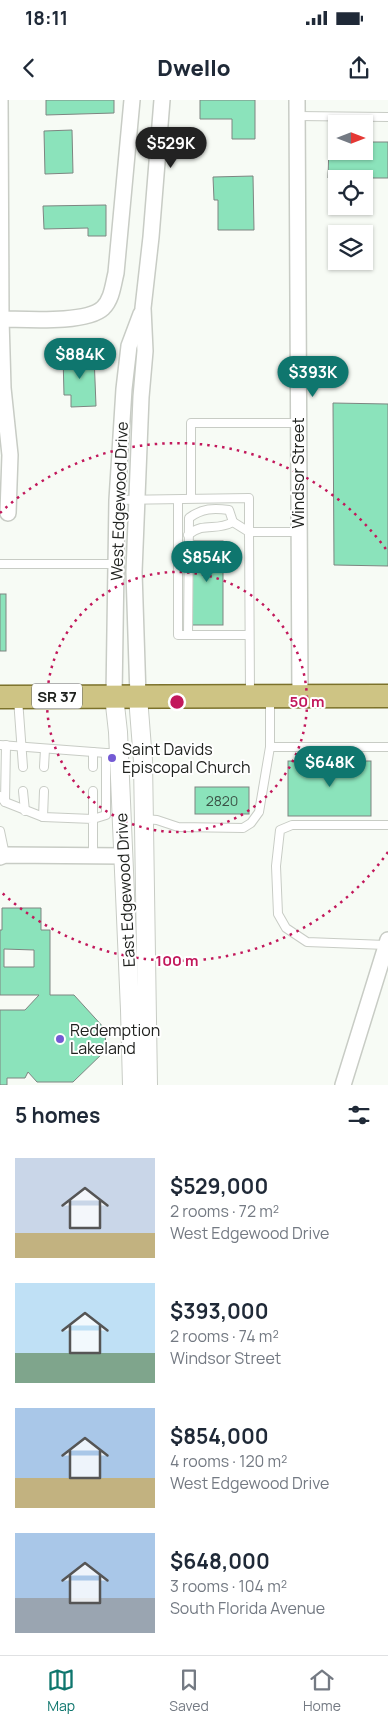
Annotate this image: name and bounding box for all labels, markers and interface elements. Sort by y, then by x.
text: 18:11 [25,5,68,31]
text: Dwello [157,53,231,83]
icon: back [15,54,43,82]
icon: share [345,54,373,82]
north arrow [328,115,372,160]
map controls [328,115,373,270]
pin: $529K [136,127,206,169]
text: $529K [147,132,195,154]
button: locate [328,170,373,215]
button: layers [328,225,373,270]
pin: $884K [45,338,115,380]
text: $884K [55,343,105,365]
pin: $393K [278,356,348,398]
text: $393K [289,361,337,383]
street label: Windsor Street [287,417,309,529]
street label: West Edgewood Drive [105,421,133,581]
pin: $854K [172,540,242,583]
text: $854K [182,546,232,568]
road number: SR 37 [32,684,82,708]
text: 50 m [289,691,325,712]
centre of rings [168,693,186,711]
place label: Saint Davids Episcopal Church [122,738,251,778]
pin: $648K [295,746,365,788]
text: $648K [305,751,355,773]
marker: Saint Davids Episcopal Church [106,752,118,764]
house number: 2820 [206,791,238,810]
street label: East Edgewood Drive [110,812,140,968]
text: 100 m [156,950,198,971]
place label: Redemption Lakeland [70,1019,160,1059]
marker: Redemption Lakeland [54,1033,66,1045]
text: 5 homes [15,1101,100,1129]
icon: filters [345,1101,373,1129]
text: $529,000 [170,1172,268,1200]
icon: home [55,1178,115,1238]
text: 2 rooms · 72 m² [170,1200,279,1222]
text: West Edgewood Drive [170,1222,329,1244]
text: $393,000 [170,1297,269,1325]
icon: home [55,1303,115,1363]
text: 2 rooms · 74 m² [170,1325,279,1347]
text: Windsor Street [170,1347,281,1369]
text: $854,000 [170,1422,269,1450]
icon: home [55,1428,115,1488]
text: 4 rooms · 120 m² [170,1450,287,1472]
text: West Edgewood Drive [170,1472,329,1494]
text: $648,000 [170,1547,270,1575]
icon: home [55,1553,115,1613]
text: 3 rooms · 104 m² [170,1575,287,1597]
text: South Florida Avenue [170,1597,325,1619]
tab: Map [47,1666,75,1715]
tab: Saved [169,1666,209,1715]
tab: Home [303,1666,341,1715]

